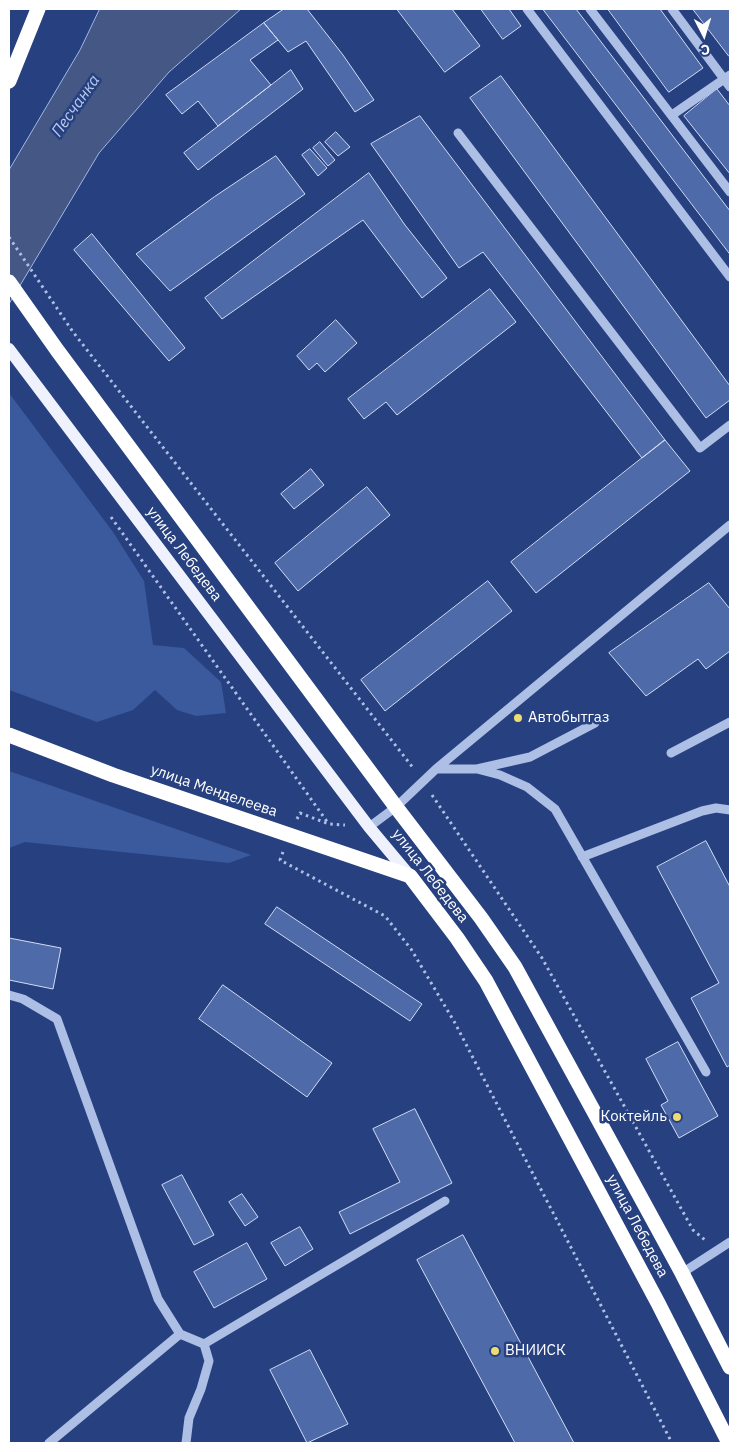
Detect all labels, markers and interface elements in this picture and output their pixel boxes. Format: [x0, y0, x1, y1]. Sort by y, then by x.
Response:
north arrow [679, 10, 729, 60]
text: С [700, 41, 711, 59]
water label: Песчанка [48, 71, 104, 141]
street label: улица Лебедева [143, 503, 225, 605]
place label: Автобытгаз [528, 709, 609, 727]
marker: Автобытгаз [512, 712, 524, 724]
street label: улица Менделеева [148, 761, 280, 821]
street label: улица Лебедева [388, 826, 472, 926]
place label: Коктейль [601, 1108, 667, 1126]
marker: Коктейль [671, 1111, 683, 1123]
street label: улица Лебедева [602, 1172, 672, 1280]
place label: ВНИИСК [505, 1342, 566, 1360]
marker: ВНИИСК [489, 1345, 501, 1357]

